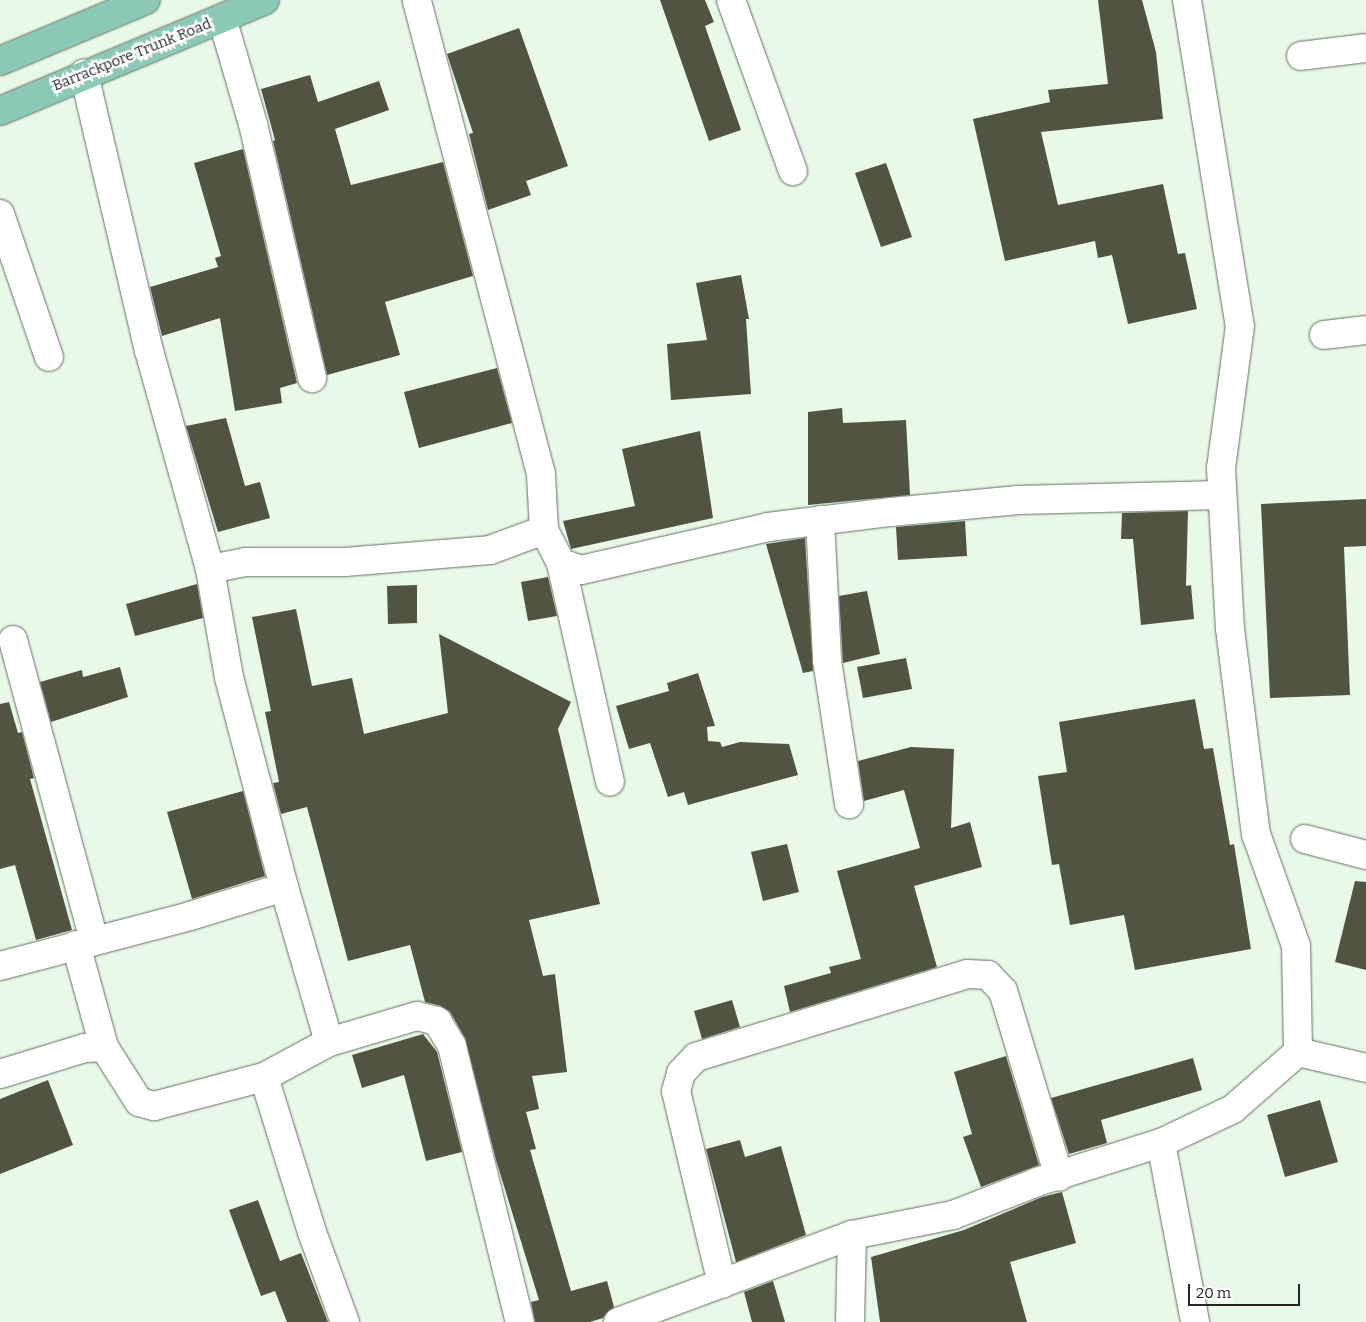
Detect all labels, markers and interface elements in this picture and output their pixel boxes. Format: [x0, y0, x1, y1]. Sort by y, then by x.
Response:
street label: Barrackpore Trunk Road [50, 15, 214, 95]
scale bar [1191, 1274, 1304, 1306]
text: 20 m [1196, 1284, 1231, 1302]

